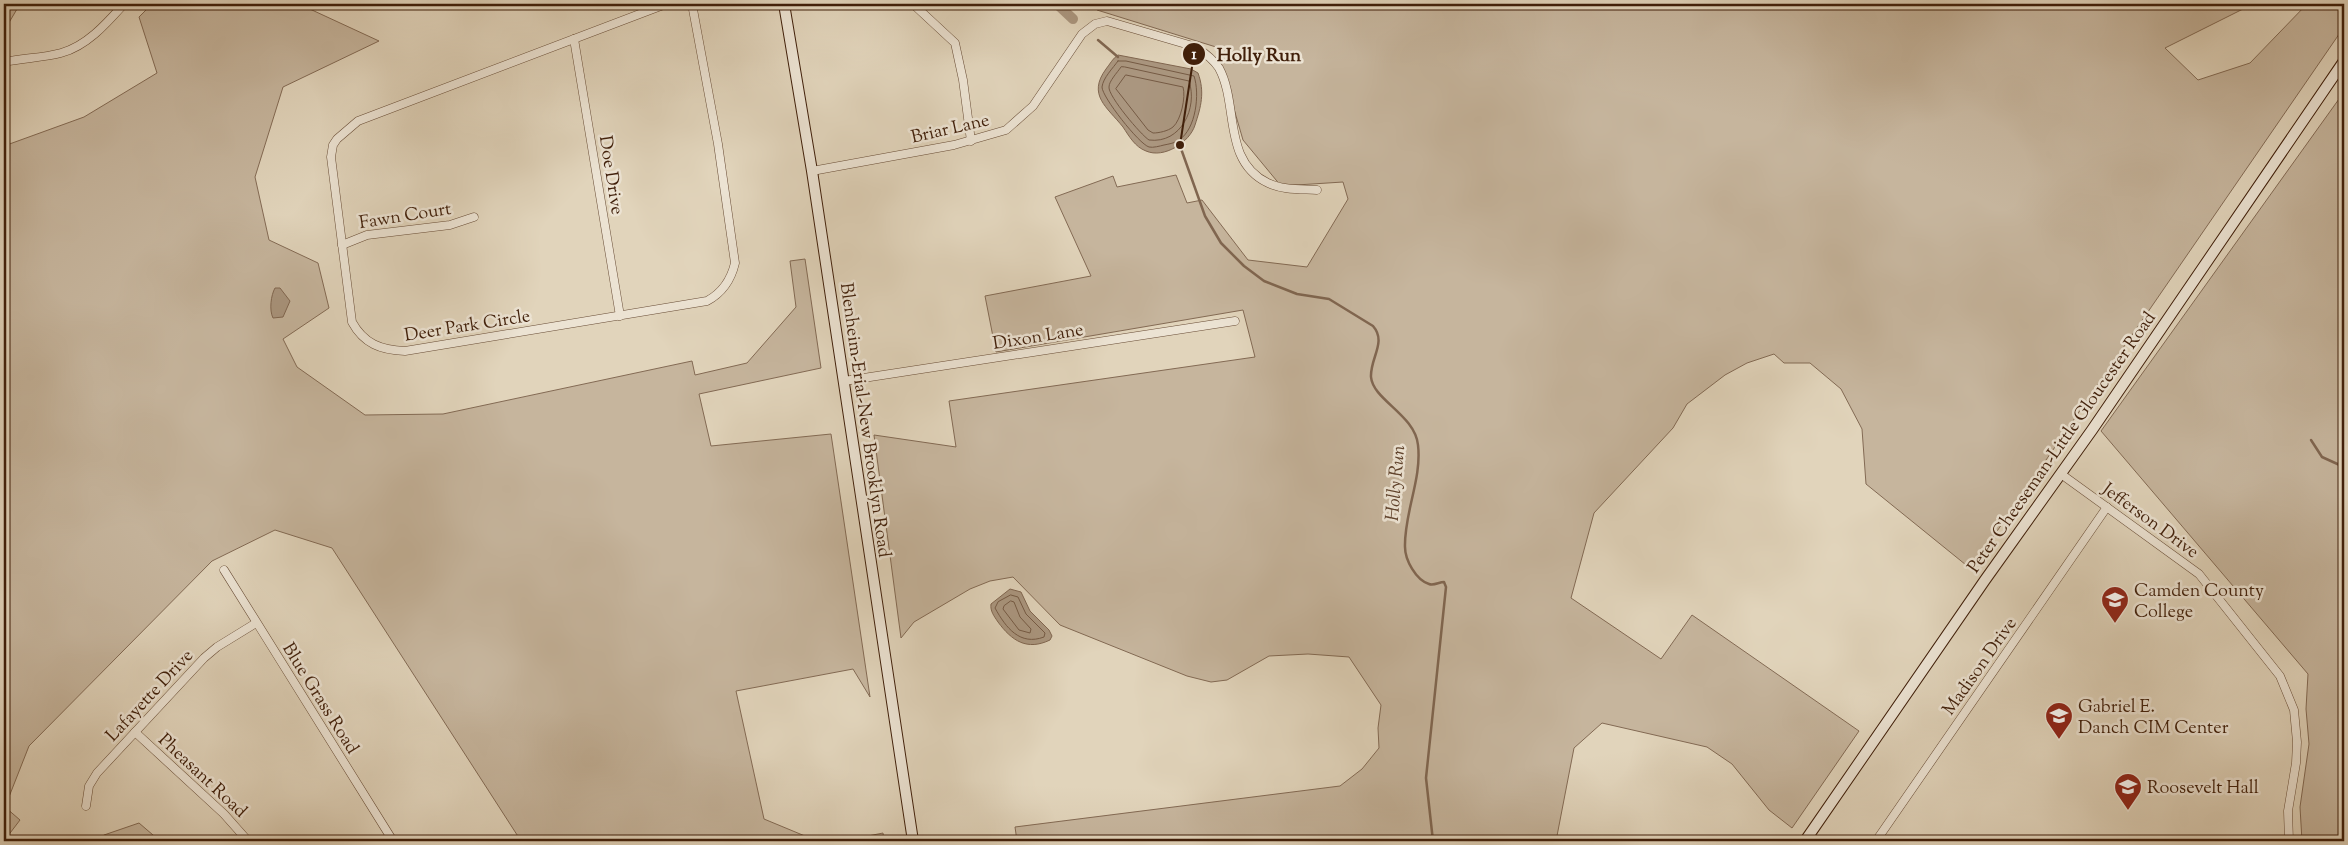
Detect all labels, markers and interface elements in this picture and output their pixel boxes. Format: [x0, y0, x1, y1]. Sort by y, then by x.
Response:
callout: Holly Run [1182, 37, 1311, 71]
text: Holly Run [1217, 43, 1302, 70]
text: 1 [1191, 45, 1197, 66]
street label: Briar Lane [909, 108, 992, 152]
street label: Doe Drive [591, 134, 629, 217]
street label: Fawn Court [357, 197, 453, 237]
street label: Blenheim-Erial-New Brooklyn Road [832, 281, 896, 559]
street label: Deer Park Circle [402, 304, 532, 350]
street label: Peter Cheeseman-Little Gloucester Road [1962, 307, 2163, 579]
street label: Dixon Lane [991, 318, 1085, 358]
water label: Holly Run [1380, 444, 1413, 522]
street label: Jefferson Drive [2095, 477, 2204, 566]
place label: Camden County College [2134, 579, 2264, 626]
school or university icon: Camden County College [2100, 585, 2130, 624]
street label: Madison Drive [1937, 613, 2024, 722]
street label: Blue Grass Road [275, 638, 364, 760]
street label: Lafayette Drive [101, 644, 200, 748]
place label: Gabriel E. Danch CIM Center [2078, 695, 2229, 742]
school or university icon: Gabriel E. Danch CIM Center [2044, 701, 2074, 740]
street label: Pheasant Road [151, 728, 252, 825]
school or university icon: Roosevelt Hall [2113, 772, 2143, 811]
place label: Roosevelt Hall [2147, 776, 2259, 802]

